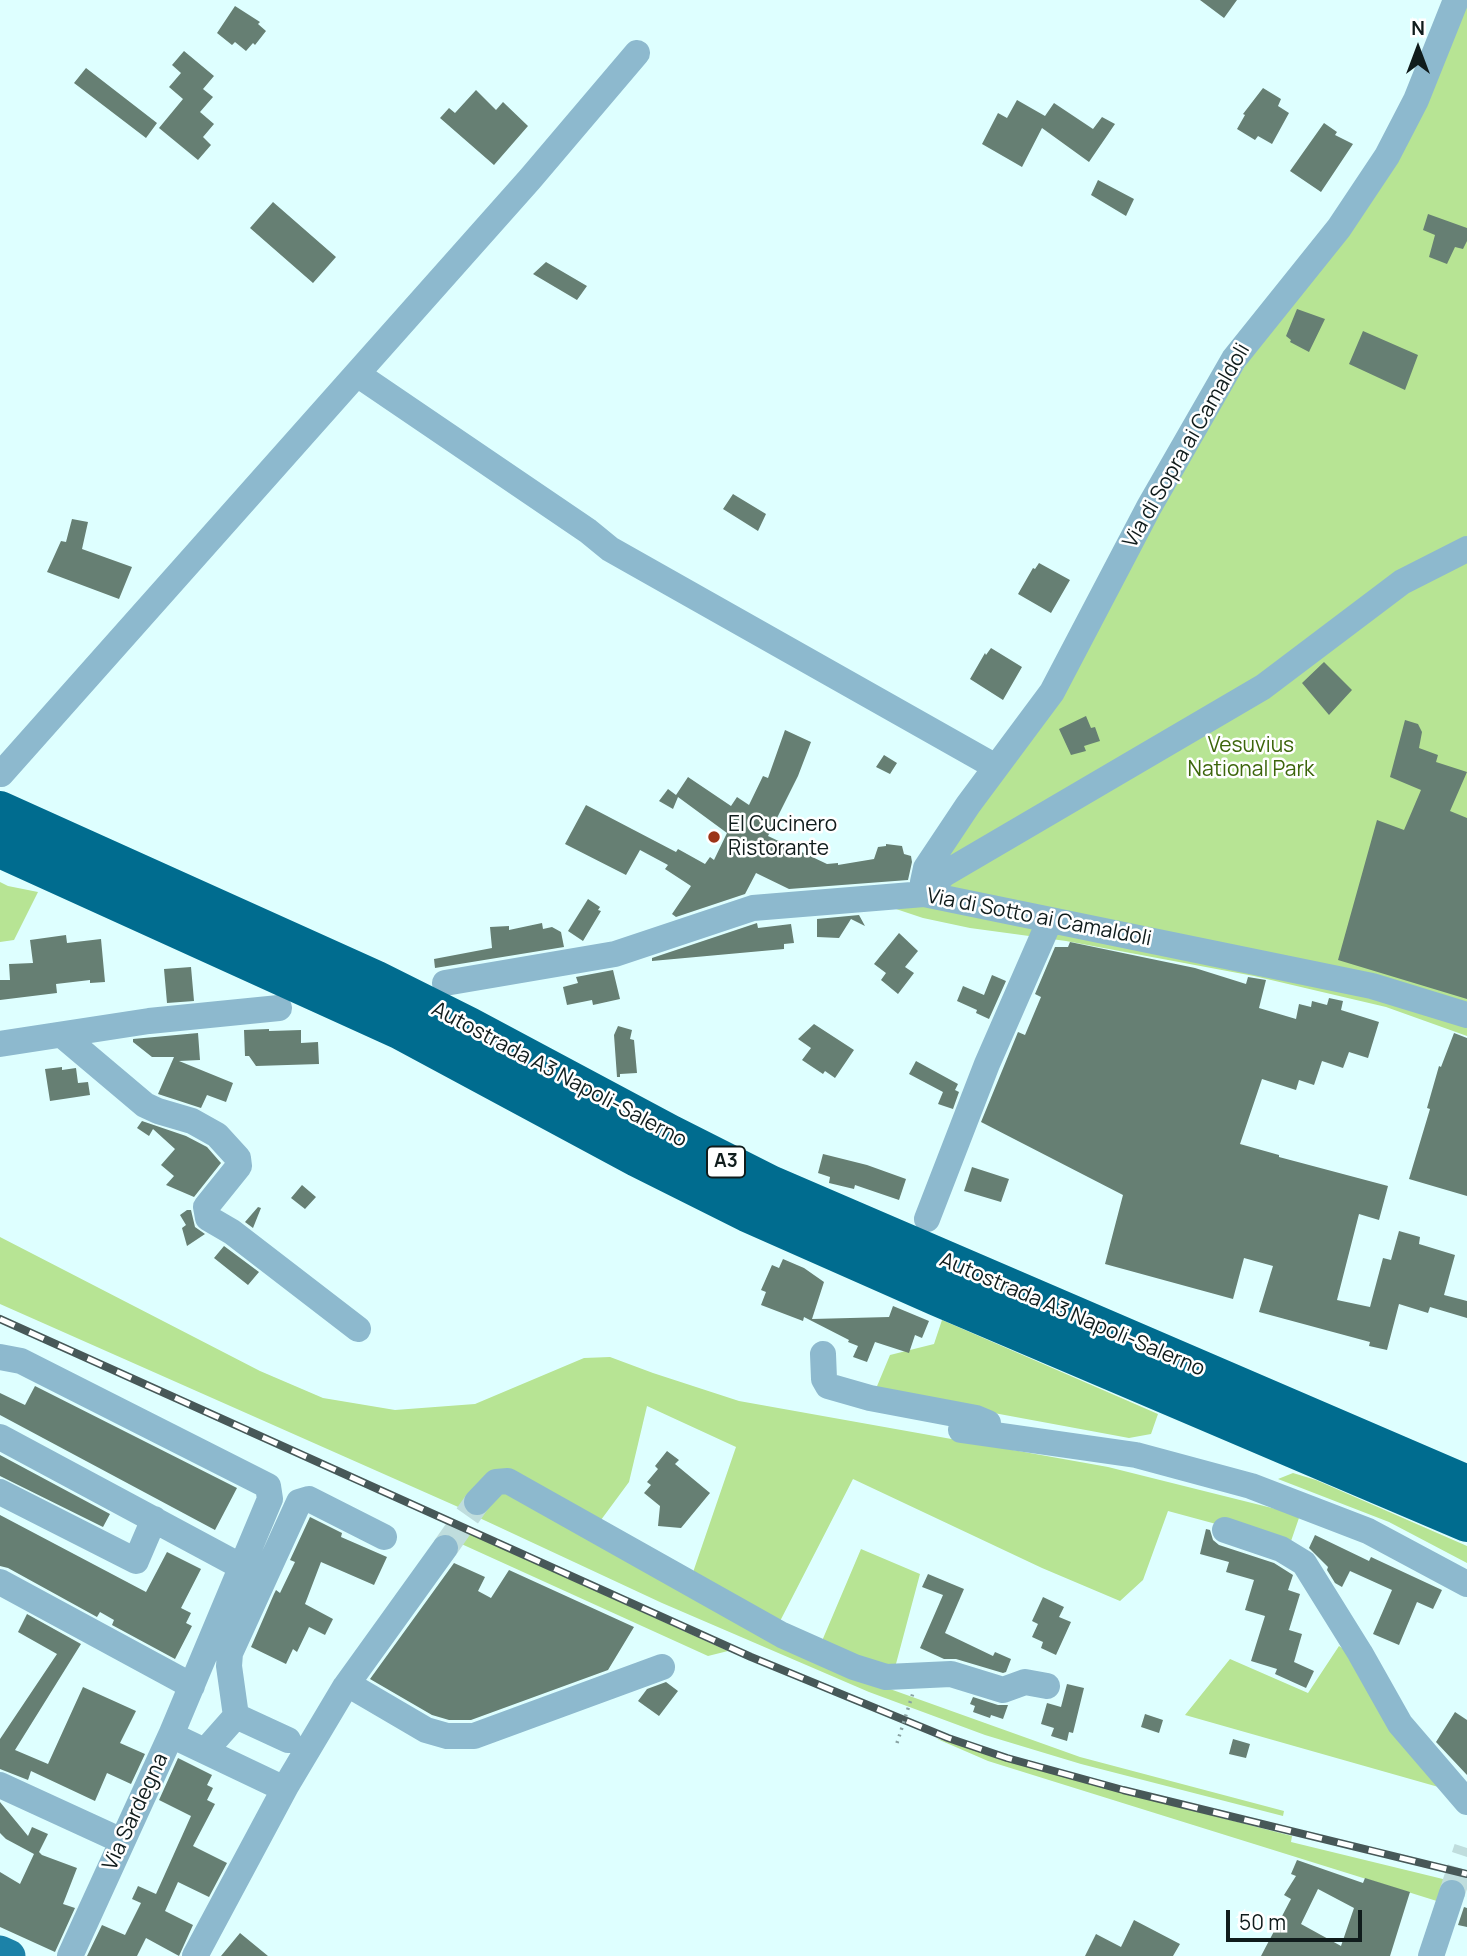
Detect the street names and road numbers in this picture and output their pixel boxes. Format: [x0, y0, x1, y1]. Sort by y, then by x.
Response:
street label: Via di Sopra ai Camaldoli [1118, 339, 1256, 553]
street label: Via di Sotto ai Camaldoli [924, 884, 1154, 952]
street label: Autostrada A3 Napoli-Salerno [427, 997, 691, 1153]
road number: A3 [707, 1146, 745, 1178]
street label: Autostrada A3 Napoli-Salerno [936, 1248, 1208, 1382]
street label: Via Sardegna [98, 1749, 174, 1875]

